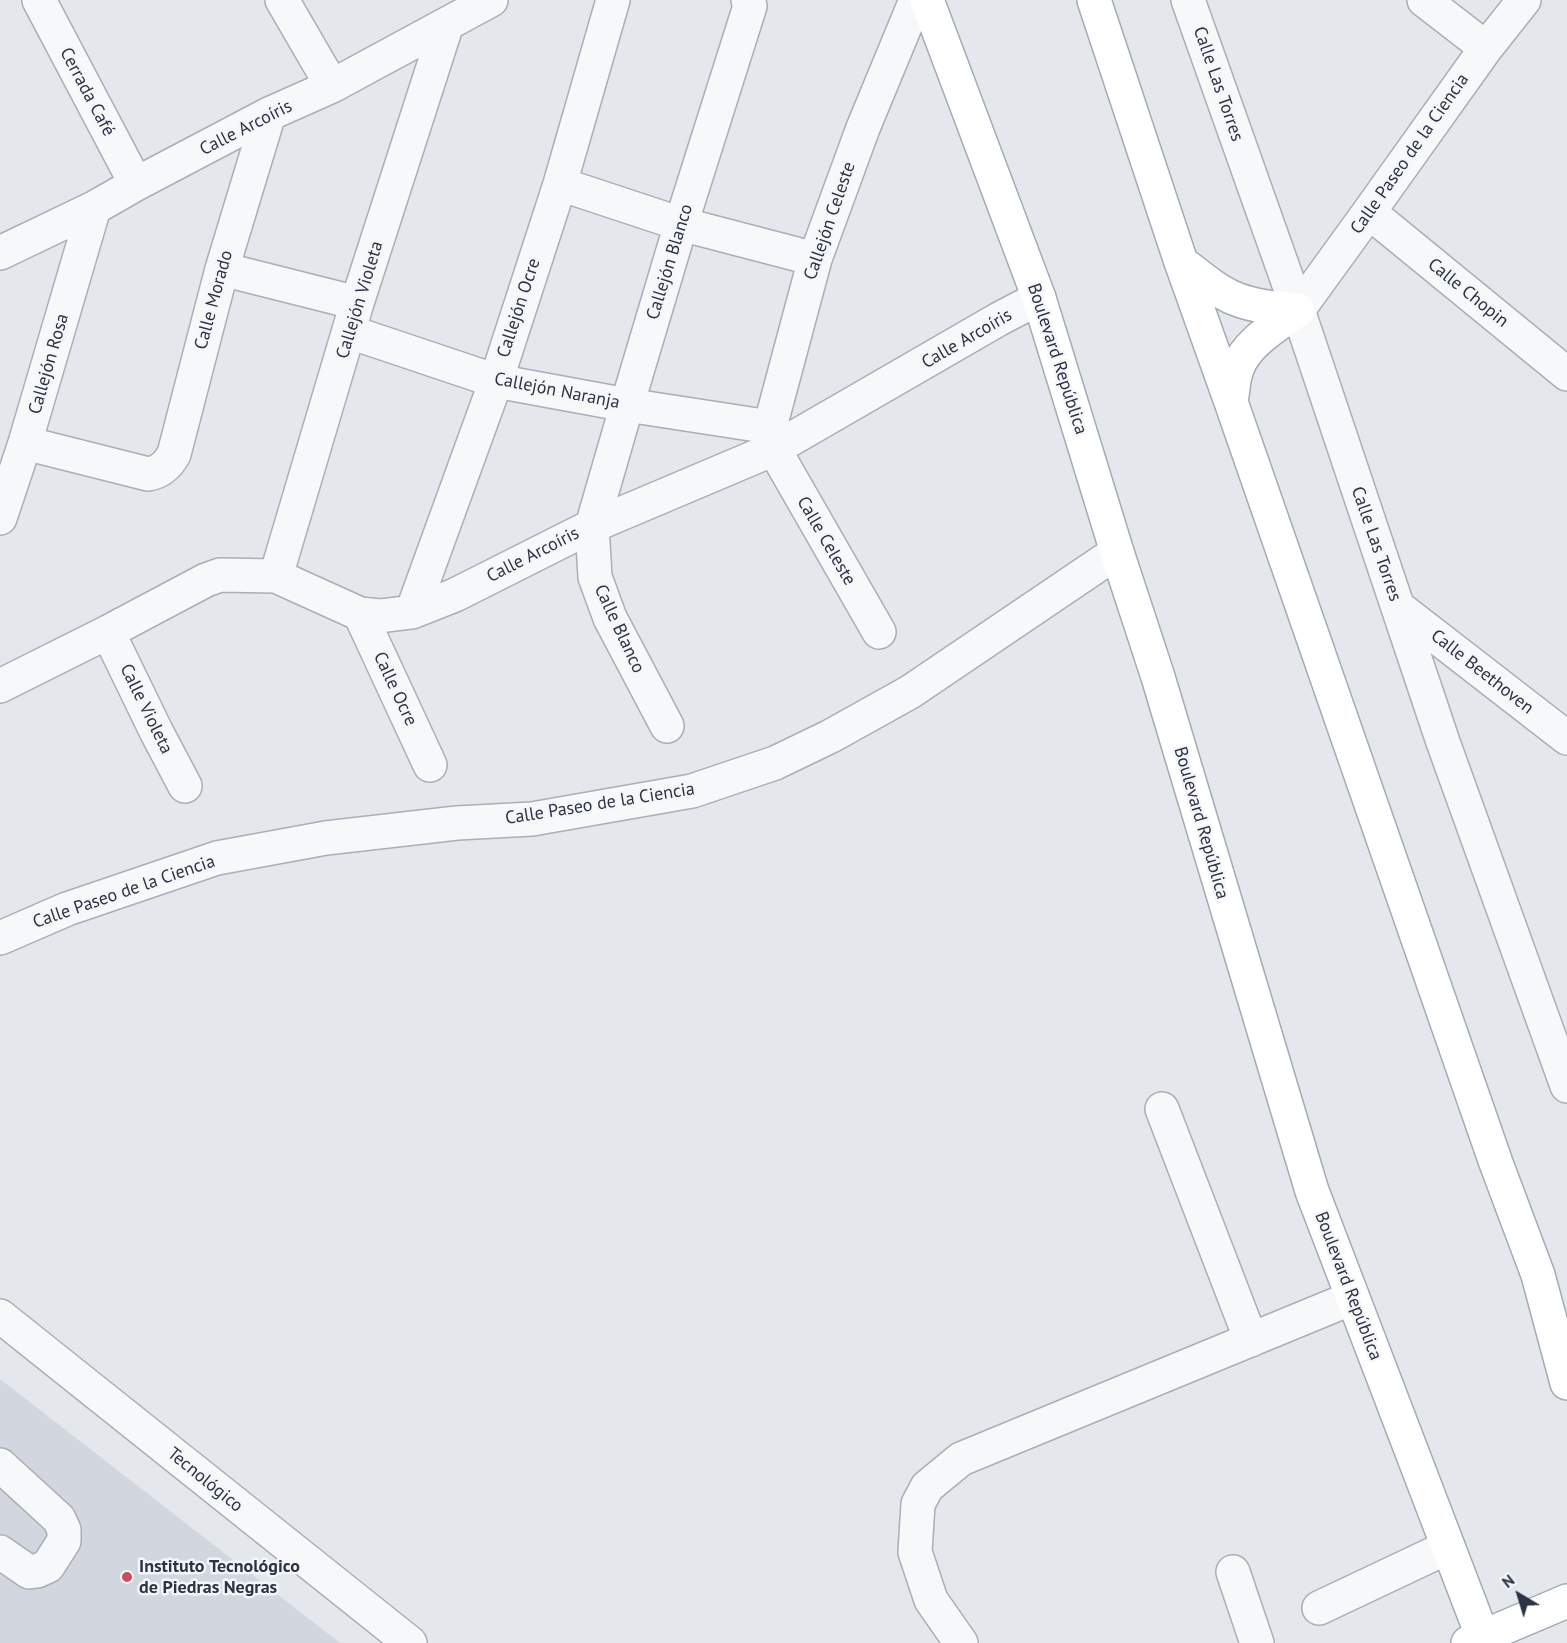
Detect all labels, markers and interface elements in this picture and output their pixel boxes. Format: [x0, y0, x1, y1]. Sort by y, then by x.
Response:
street label: Calle Las Torres [1188, 24, 1248, 144]
street label: Cerrada Café [55, 44, 119, 140]
street label: Calle Paseo de la Ciencia [1346, 69, 1474, 239]
street label: Calle Arcoíris [196, 96, 296, 160]
street label: Callejón Celeste [800, 159, 860, 283]
street label: Callejón Blanco [642, 202, 698, 322]
street label: Callejón Violeta [332, 239, 388, 361]
street label: Calle Morado [190, 248, 238, 352]
street label: Calle Chopin [1423, 254, 1513, 332]
street label: Callejón Ocre [493, 256, 545, 360]
street label: Boulevard República [1022, 281, 1092, 437]
street label: Calle Arcoíris [918, 304, 1016, 374]
street label: Callejón Rosa [24, 311, 74, 417]
street label: Callejón Naranja [492, 368, 622, 414]
street label: Calle Las Torres [1346, 484, 1406, 604]
street label: Calle Celeste [792, 493, 860, 589]
street label: Calle Arcoíris [483, 523, 583, 587]
street label: Calle Blanco [589, 581, 649, 677]
street label: Calle Beethoven [1426, 625, 1538, 719]
street label: Calle Ocre [369, 649, 421, 729]
street label: Calle Violeta [115, 660, 177, 758]
street label: Boulevard República [1169, 744, 1233, 902]
street label: Calle Paseo de la Ciencia [504, 778, 696, 830]
street label: Calle Paseo de la Ciencia [30, 851, 218, 933]
street label: Boulevard República [1310, 1209, 1386, 1363]
street label: Tecnológico [163, 1443, 247, 1517]
place label: Instituto Tecnológico de Piedras Negras [139, 1556, 300, 1598]
north arrow [1489, 1565, 1549, 1625]
marker: Instituto Tecnológico de Piedras Negras [120, 1570, 134, 1584]
text: N [1498, 1570, 1518, 1592]

